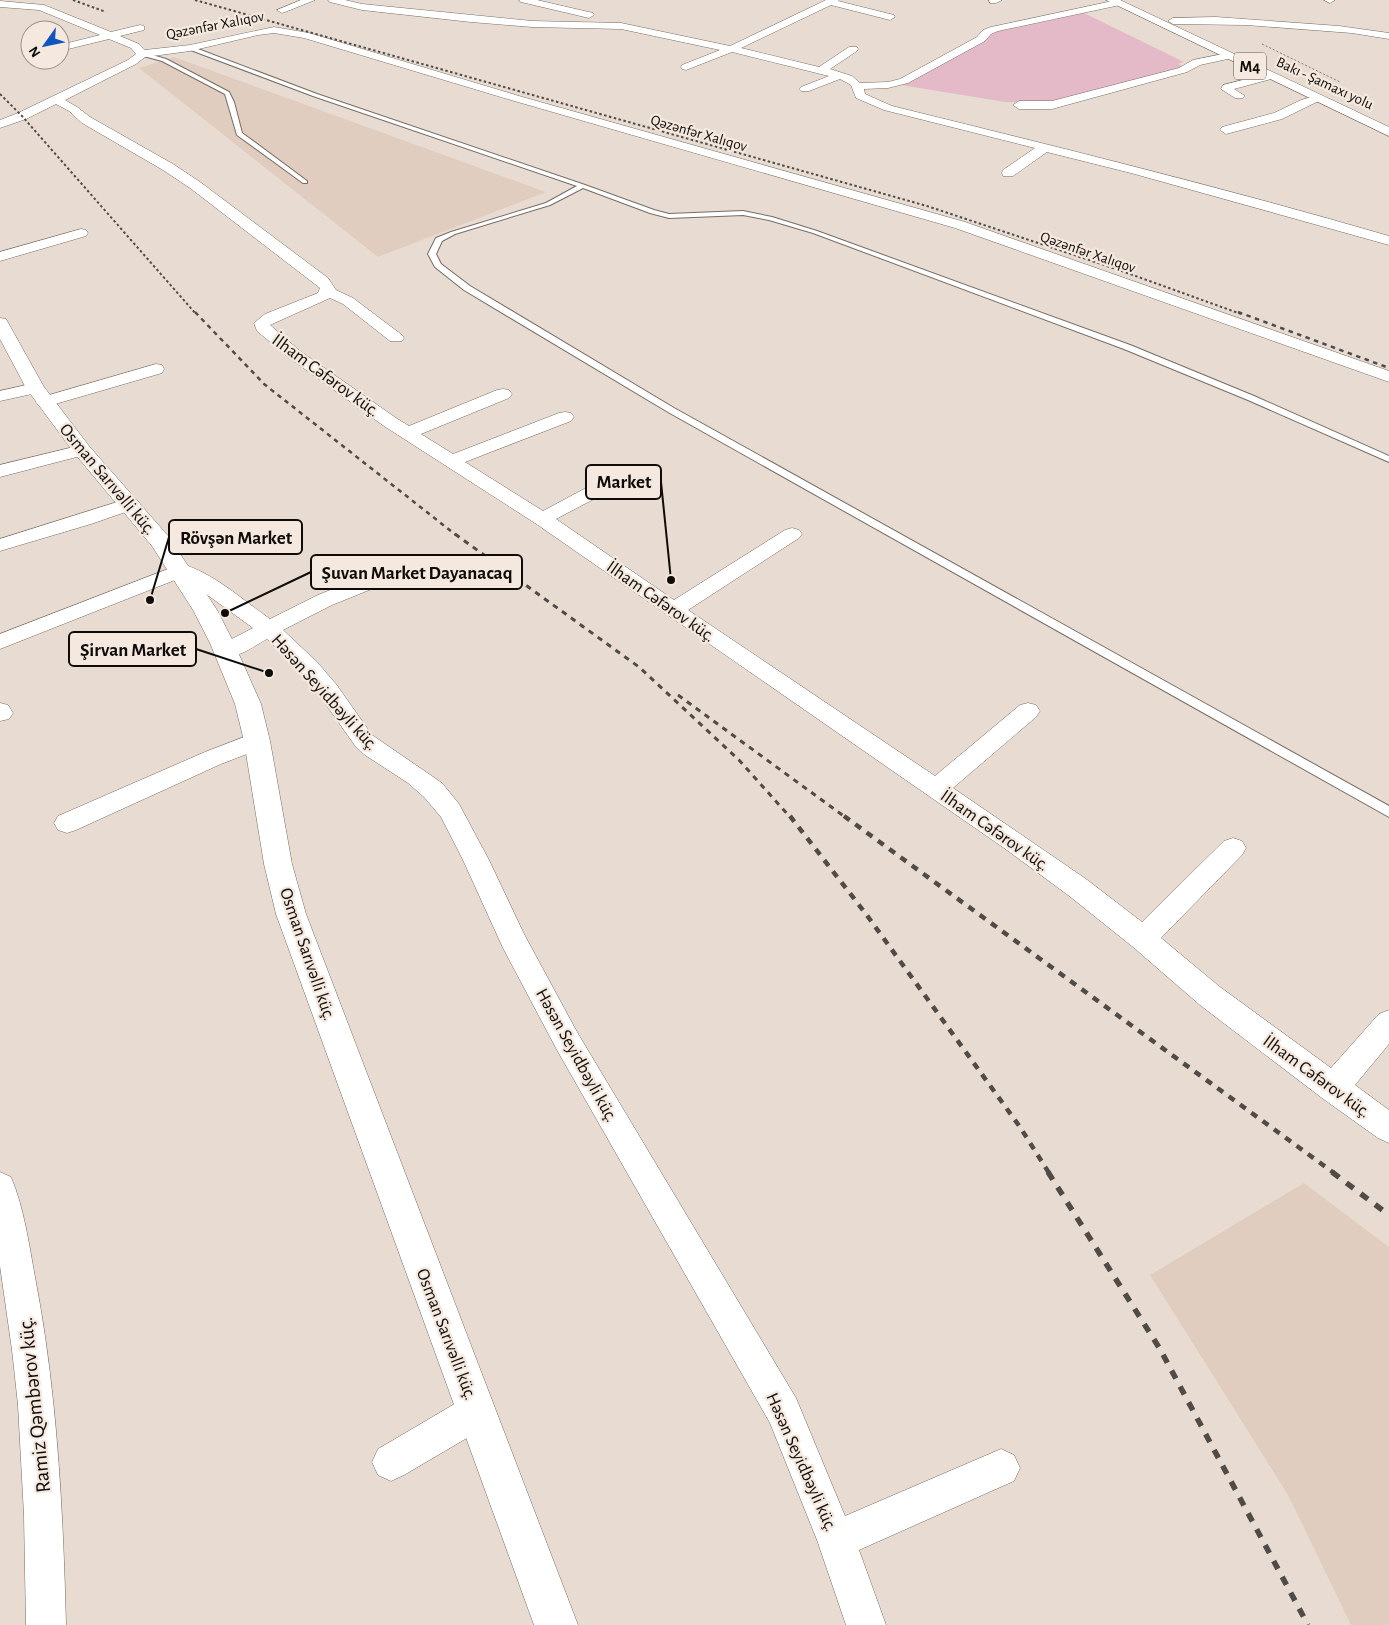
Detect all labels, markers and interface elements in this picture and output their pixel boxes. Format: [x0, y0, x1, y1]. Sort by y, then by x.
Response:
street label: Qəzənfər Xalıqov [165, 9, 266, 42]
north arrow [20, 20, 70, 70]
text: N [26, 44, 43, 59]
road number: M4 [1234, 52, 1266, 80]
street label: Bakı - Şamaxı yolu [1274, 54, 1376, 113]
street label: Qəzənfər Xalıqov [649, 113, 749, 155]
street label: Qəzənfər Xalıqov [1038, 229, 1138, 276]
street label: İlham Cəfərov küç. [268, 329, 384, 421]
street label: Osman Sarıvəlli küç. [56, 421, 159, 539]
callout: Market [586, 465, 661, 499]
text: Market [597, 473, 652, 492]
callout: Rövşən Market [169, 520, 302, 554]
text: Rövşən Market [180, 529, 293, 548]
callout: Şuvan Market Dayanacaq [311, 555, 522, 589]
street label: İlham Cəfərov küç. [603, 556, 719, 646]
text: Şuvan Market Dayanacaq [321, 564, 513, 583]
street label: Həsən Seyidbəyli küç. [267, 631, 381, 754]
callout: Şirvan Market [69, 632, 196, 666]
text: Şirvan Market [80, 641, 187, 660]
street label: İlham Cəfərov küç. [937, 785, 1053, 875]
street label: Osman Sarıvəlli küç. [276, 886, 338, 1023]
street label: Həsən Seyidbəyli küç. [532, 986, 620, 1125]
street label: İlham Cəfərov küç. [1259, 1030, 1375, 1122]
street label: Osman Sarıvəlli küç. [413, 1266, 479, 1402]
street label: Ramiz Qəmbərov küç. [15, 1316, 54, 1494]
street label: Həsən Seyidbəyli küç. [762, 1390, 840, 1534]

